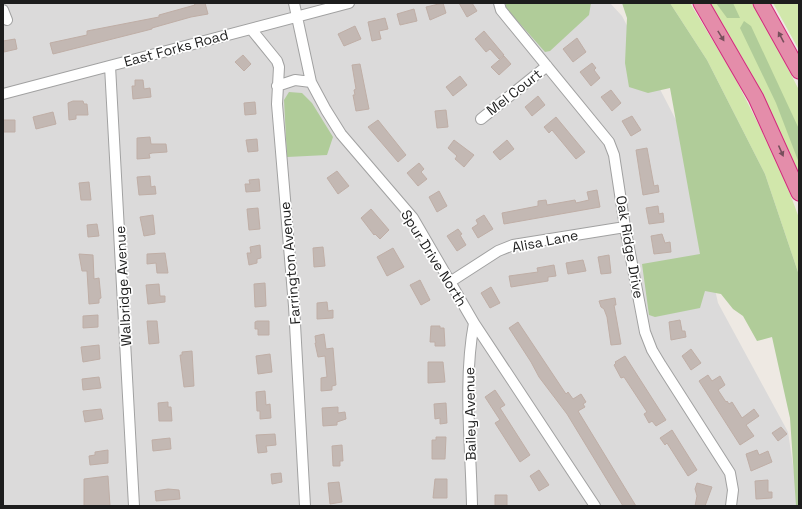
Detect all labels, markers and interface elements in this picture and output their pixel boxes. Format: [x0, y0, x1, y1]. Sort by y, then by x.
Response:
street label: East Forks Road [122, 25, 230, 71]
one-way arrow [718, 30, 725, 42]
one-way arrow [778, 31, 785, 42]
street label: Mel Court [483, 65, 545, 119]
one-way arrow [778, 146, 784, 157]
street label: Oak Ridge Drive [612, 194, 648, 300]
street label: Farrington Avenue [276, 201, 304, 325]
street label: Spur Drive North [397, 206, 471, 310]
street label: Walbridge Avenue [111, 225, 135, 347]
street label: Alisa Lane [510, 226, 580, 256]
street label: Bailey Avenue [460, 367, 480, 461]

